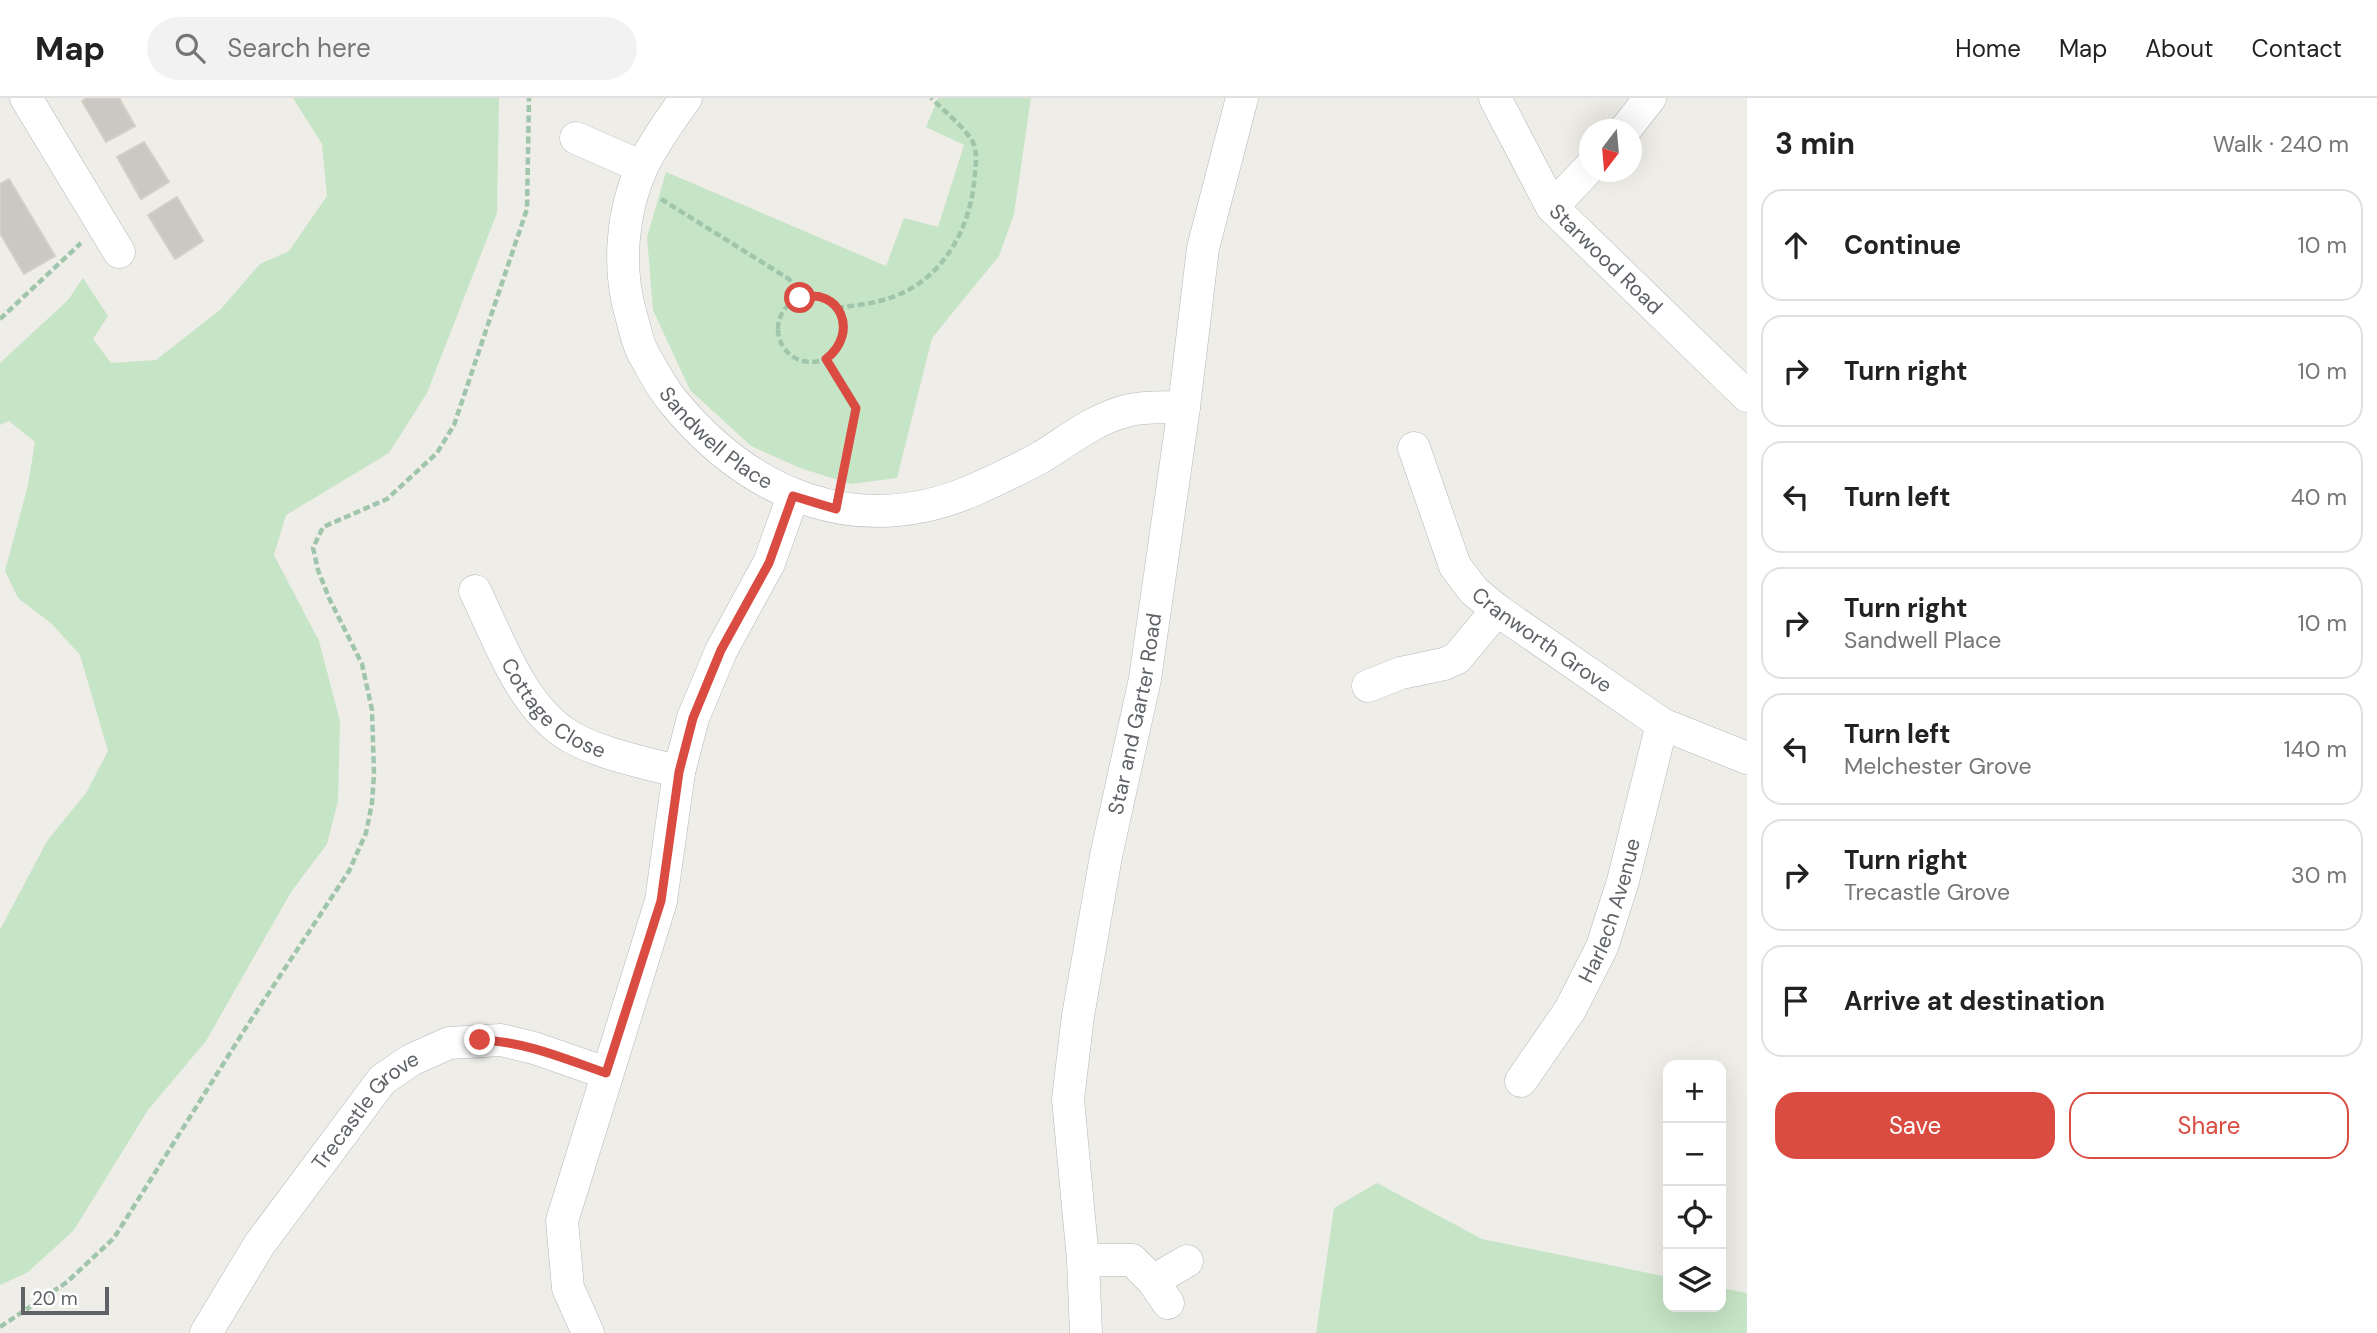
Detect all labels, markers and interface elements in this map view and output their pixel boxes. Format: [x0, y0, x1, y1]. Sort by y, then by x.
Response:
search box [147, 17, 637, 80]
text: Map [35, 27, 105, 70]
icon: search [171, 29, 209, 67]
text: Search here [227, 31, 371, 65]
text: Home [1955, 33, 2021, 64]
text: Map [2059, 33, 2107, 64]
text: About [2145, 33, 2214, 64]
text: Contact [2252, 33, 2342, 64]
north arrow [1579, 119, 1642, 182]
text: 3 min [1775, 124, 1855, 163]
text: Walk · 240 m [2213, 129, 2349, 159]
street label: Starwood Road [1543, 198, 1669, 321]
icon: ahead [1777, 226, 1815, 264]
text: Continue [1844, 228, 1961, 262]
text: 10 m [2297, 230, 2347, 260]
route start [784, 282, 815, 313]
icon: right [1777, 352, 1815, 390]
text: Turn right [1844, 354, 1968, 388]
text: 10 m [2297, 356, 2347, 386]
street label: Sandwell Place [653, 381, 778, 496]
icon: left [1777, 478, 1815, 516]
text: Turn left [1844, 480, 1951, 514]
text: 40 m [2291, 482, 2347, 512]
street label: Cranworth Grove [1466, 581, 1618, 699]
text: Turn right [1844, 591, 1968, 625]
icon: right [1777, 604, 1815, 642]
text: 10 m [2297, 608, 2347, 638]
street label: Star and Garter Road [1102, 611, 1168, 817]
text: Sandwell Place [1844, 625, 2001, 655]
street label: Cottage Close [495, 653, 610, 765]
text: Turn left [1844, 717, 1951, 751]
icon: left [1777, 730, 1815, 768]
text: 140 m [2284, 734, 2347, 764]
text: Melchester Grove [1844, 751, 2032, 781]
street label: Harlech Avenue [1572, 835, 1647, 988]
text: Turn right [1844, 843, 1968, 877]
icon: right [1777, 856, 1815, 894]
text: 30 m [2291, 860, 2347, 890]
text: Trecastle Grove [1844, 877, 2010, 907]
icon: arrive [1777, 982, 1815, 1020]
text: Arrive at destination [1844, 984, 2105, 1018]
route end [464, 1024, 495, 1055]
street label: Trecastle Grove [305, 1044, 423, 1176]
map controls [1663, 1060, 1726, 1312]
button: + [1663, 1060, 1726, 1123]
button: Save [1775, 1092, 2055, 1159]
button: Share [2069, 1092, 2349, 1159]
button: − [1663, 1123, 1726, 1186]
button: locate [1663, 1186, 1726, 1249]
button: layers [1663, 1249, 1726, 1312]
scale bar [21, 1284, 108, 1316]
text: 20 m [32, 1286, 78, 1311]

